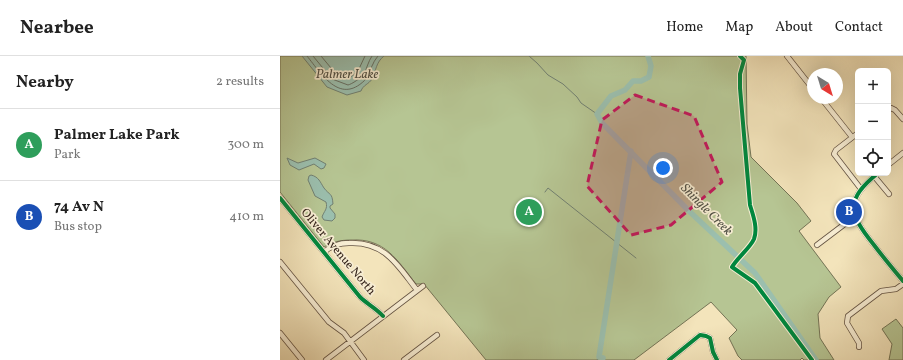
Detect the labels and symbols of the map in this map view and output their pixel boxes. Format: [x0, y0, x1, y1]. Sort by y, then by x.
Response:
water label: Palmer Lake [316, 66, 379, 84]
north arrow [807, 68, 843, 104]
your location [653, 158, 673, 178]
water label: Shingle Creek [676, 180, 736, 240]
pin: A [516, 197, 542, 227]
pin: B [836, 197, 862, 227]
street label: Oliver Avenue North [297, 205, 379, 299]

